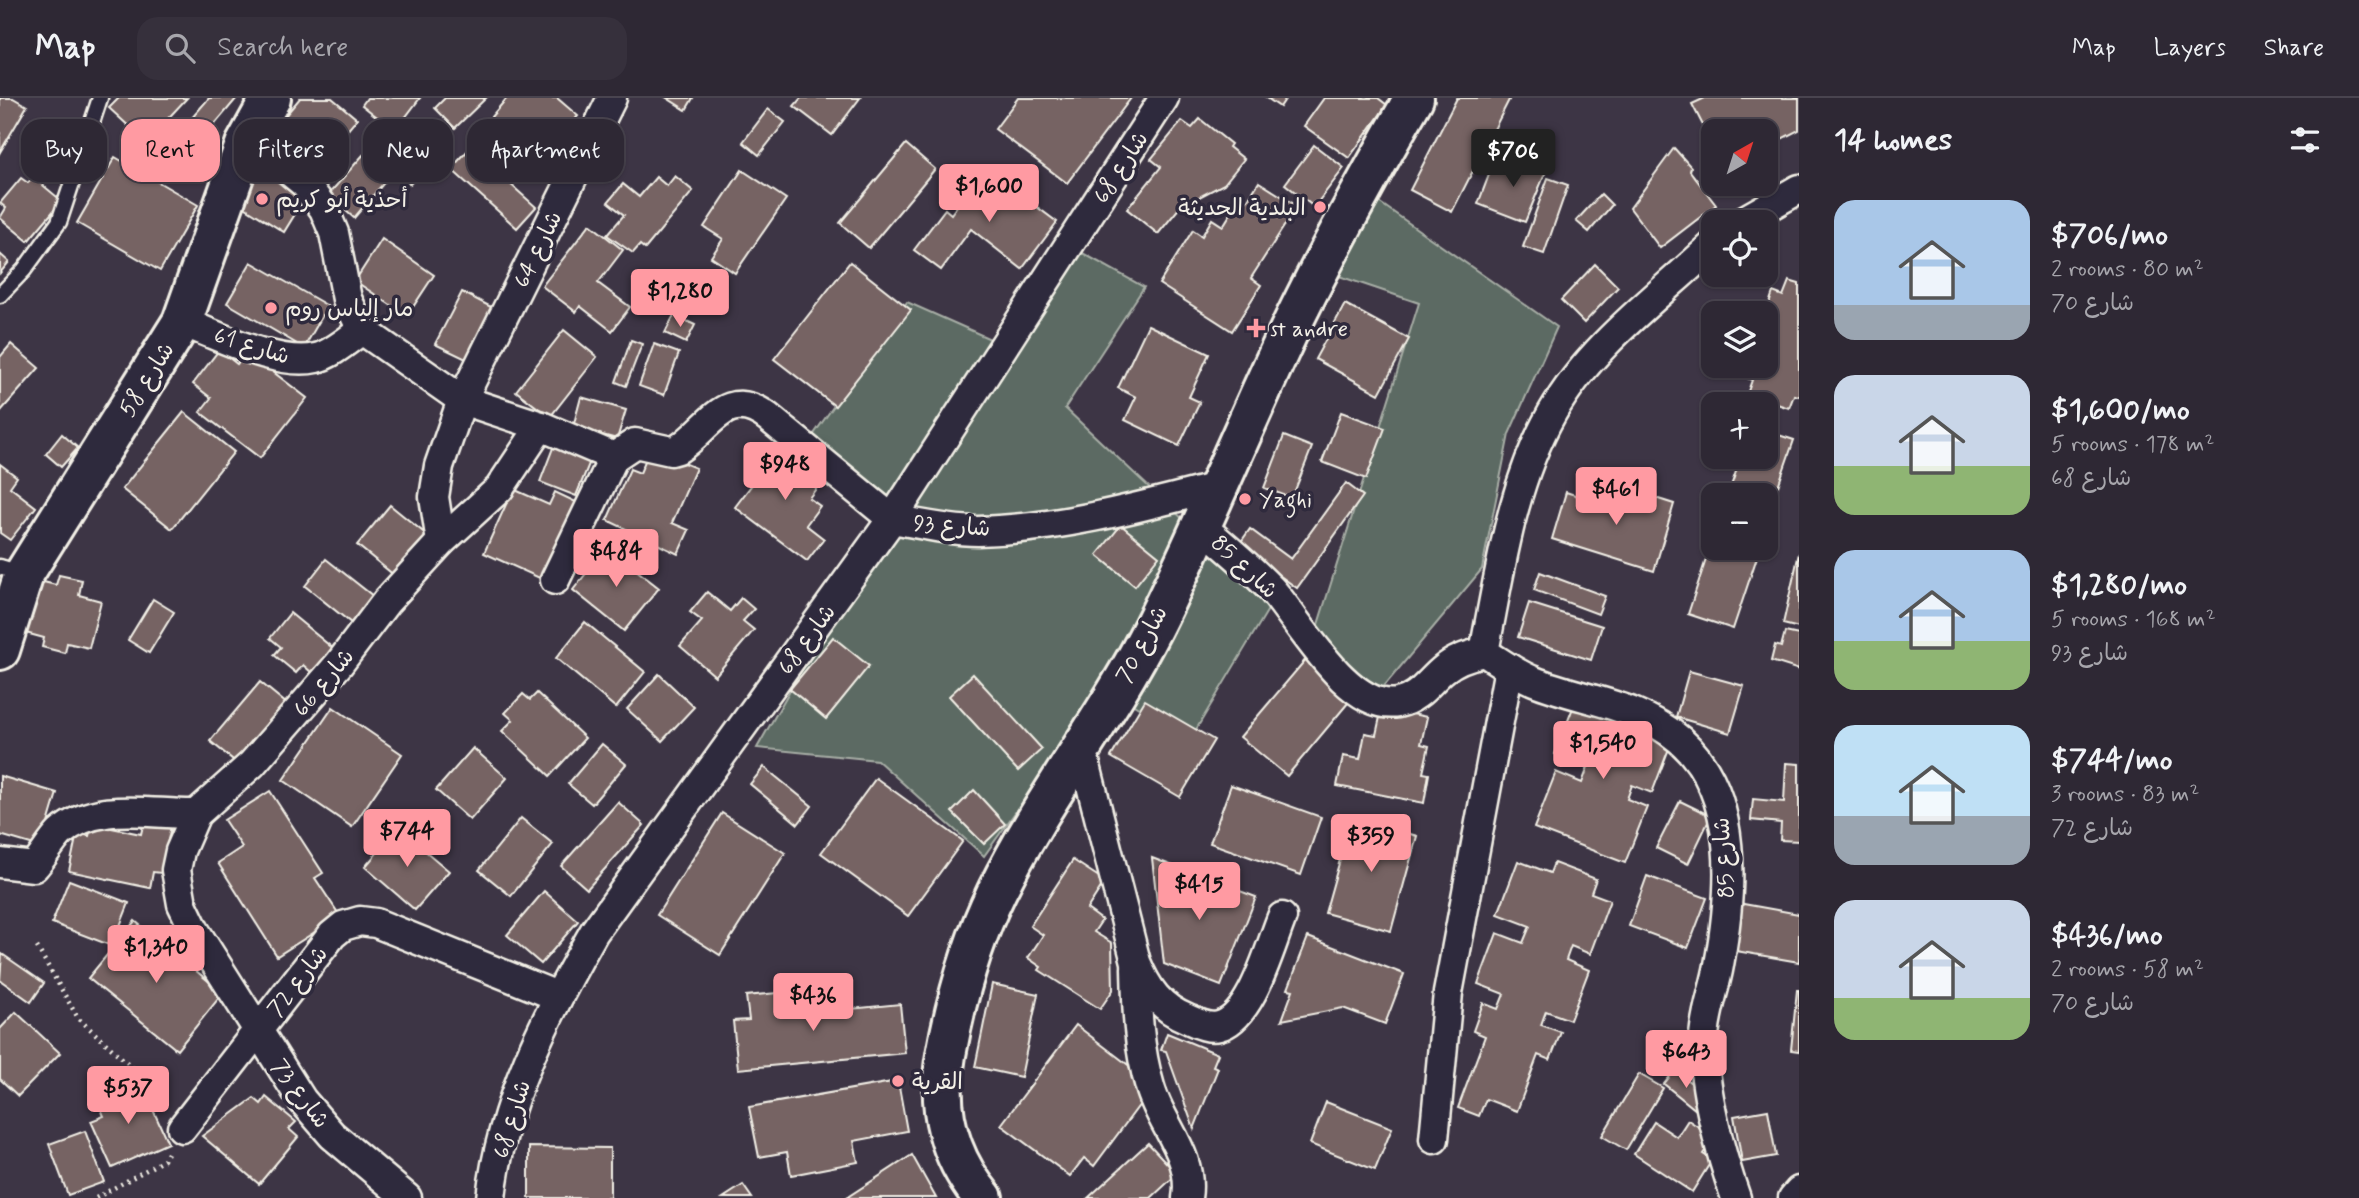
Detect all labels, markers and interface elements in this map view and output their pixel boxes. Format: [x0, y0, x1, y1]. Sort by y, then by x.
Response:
search box [137, 17, 627, 80]
text: Map [35, 26, 95, 70]
icon: search [161, 29, 199, 67]
text: Search here [217, 31, 348, 65]
text: Map [2072, 33, 2116, 64]
text: Layers [2154, 33, 2226, 64]
text: Share [2264, 33, 2324, 64]
chip: Buy [21, 119, 107, 182]
chip: Rent [121, 119, 220, 182]
chip: Filters [234, 119, 349, 182]
chip: New [363, 119, 453, 182]
chip: Apartment [467, 119, 624, 182]
north arrow [1701, 119, 1778, 196]
map controls [1701, 119, 1778, 560]
text: 14 homes [1834, 121, 1952, 160]
icon: filters [2286, 121, 2324, 159]
street label: شارع 68 [1087, 126, 1156, 210]
pin: $706 [1472, 130, 1554, 189]
text: $706 [1487, 137, 1539, 167]
pin: $1,600 [932, 164, 1046, 224]
text: $1,600 [955, 172, 1023, 202]
place label: أحذية أبو كريم [276, 185, 408, 217]
marker: أحذية أبو كريم [254, 191, 270, 207]
place label: البلدية الحديثة [1178, 194, 1306, 224]
marker: البلدية الحديثة [1312, 199, 1328, 215]
street label: شارع 64 [507, 207, 570, 293]
button: locate [1701, 210, 1778, 287]
text: $706/mo [2051, 216, 2168, 255]
icon: home [1890, 228, 1974, 312]
text: 2 rooms · 80 m² [2051, 255, 2204, 285]
pin: $1,280 [623, 270, 737, 329]
text: $1,280 [647, 277, 713, 307]
text: شارع 70 [2051, 289, 2134, 319]
place label: مار إلياس روم [285, 295, 413, 326]
marker: مار إلياس روم [263, 300, 279, 316]
button: layers [1701, 301, 1778, 378]
place label: st andre [1270, 315, 1348, 345]
marker: st andre [1248, 320, 1264, 336]
street label: شارع 61 [210, 321, 293, 373]
street label: شارع 58 [113, 337, 182, 423]
text: $1,600/mo [2051, 391, 2190, 430]
button: + [1701, 392, 1778, 469]
icon: home [1890, 403, 1974, 487]
text: 5 rooms · 178 m² [2051, 430, 2214, 460]
pin: $948 [744, 442, 826, 502]
text: $948 [759, 450, 811, 480]
text: شارع 68 [2051, 464, 2131, 494]
pin: $461 [1575, 468, 1657, 527]
text: $461 [1592, 475, 1640, 505]
button: − [1701, 483, 1778, 560]
place label: Yaghi [1259, 486, 1312, 518]
marker: Yaghi [1237, 491, 1253, 507]
street label: شارع 93 [912, 509, 991, 545]
street label: شارع 85 [1204, 529, 1284, 606]
pin: $484 [575, 530, 657, 589]
text: $484 [589, 537, 643, 567]
text: $1,280/mo [2051, 566, 2187, 605]
icon: home [1890, 578, 1974, 662]
street label: شارع 68 [772, 599, 843, 682]
street label: شارع 70 [1110, 601, 1176, 689]
text: 5 rooms · 168 m² [2051, 605, 2216, 635]
text: شارع 93 [2051, 639, 2128, 669]
street label: شارع 66 [287, 643, 362, 724]
pin: $1,540 [1546, 722, 1660, 781]
text: $1,540 [1569, 729, 1637, 759]
text: $744/mo [2051, 741, 2173, 780]
icon: home [1890, 753, 1974, 837]
text: 3 rooms · 83 m² [2051, 780, 2199, 810]
pin: $744 [366, 810, 448, 869]
pin: $359 [1330, 814, 1412, 874]
text: شارع 72 [2051, 814, 2133, 844]
street label: شارع 85 [1707, 816, 1743, 899]
text: $744 [379, 817, 435, 847]
text: $359 [1347, 822, 1395, 852]
pin: $415 [1158, 862, 1240, 922]
text: $415 [1174, 870, 1224, 900]
text: $436/mo [2051, 916, 2163, 955]
pin: $1,340 [99, 926, 213, 985]
icon: home [1890, 928, 1974, 1012]
text: $1,340 [124, 933, 188, 963]
street label: شارع 72 [261, 941, 336, 1024]
text: 2 rooms · 58 m² [2051, 955, 2204, 985]
pin: $436 [772, 974, 854, 1033]
text: $436 [789, 981, 837, 1011]
text: شارع 70 [2051, 989, 2134, 1019]
pin: $643 [1645, 1030, 1727, 1090]
text: $643 [1662, 1038, 1710, 1068]
street label: شارع 73 [263, 1053, 335, 1135]
pin: $537 [87, 1066, 169, 1126]
place label: القرية [912, 1068, 963, 1098]
marker: القرية [890, 1073, 906, 1089]
text: $537 [103, 1074, 153, 1104]
street label: شارع 68 [487, 1077, 539, 1162]

